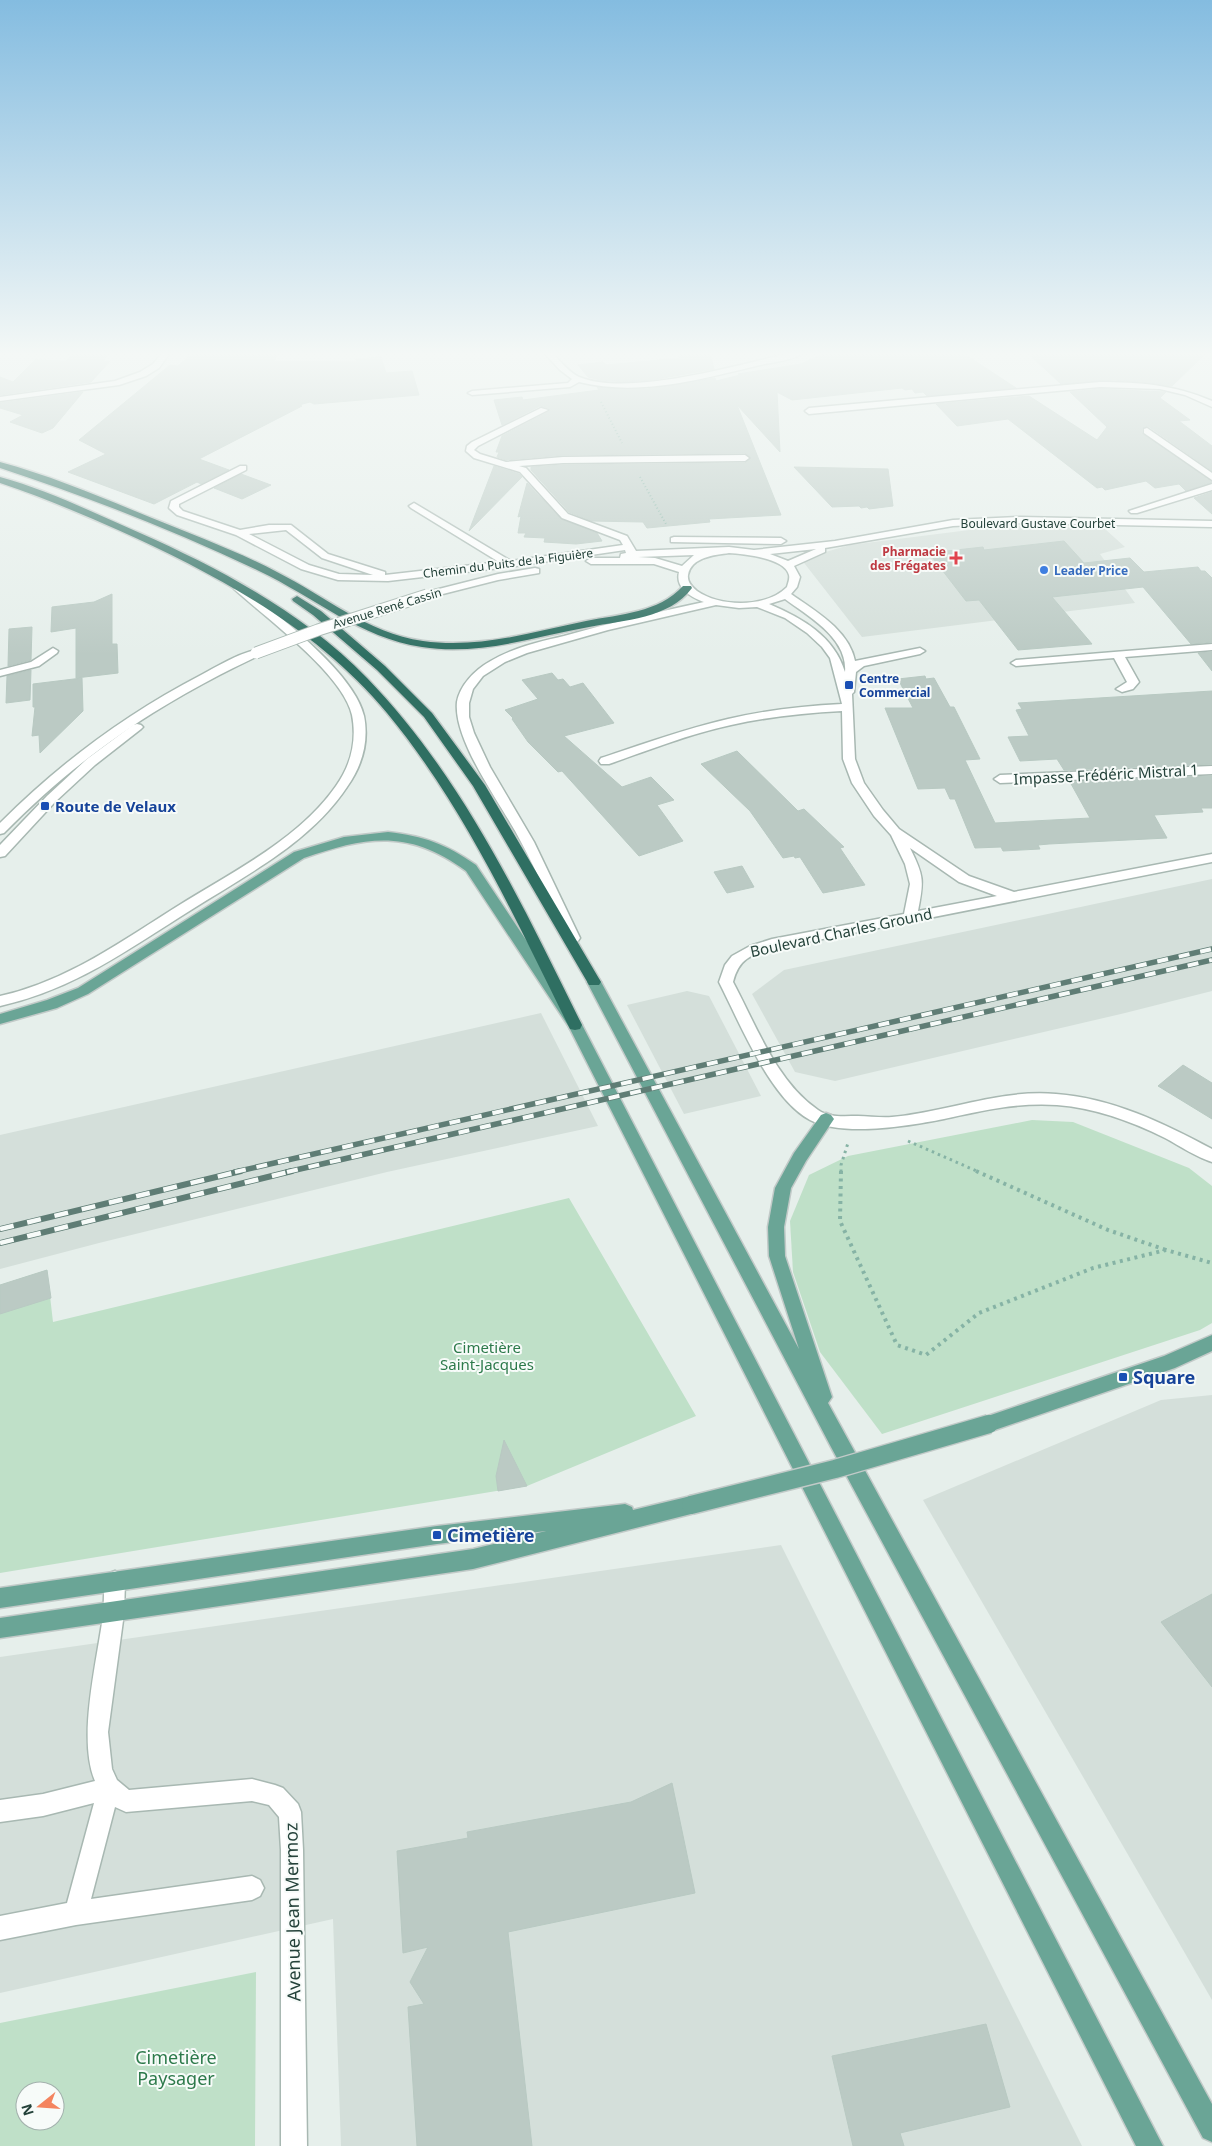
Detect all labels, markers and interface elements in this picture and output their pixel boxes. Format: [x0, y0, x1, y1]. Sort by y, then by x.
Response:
street label: Boulevard Gustave Courbet [961, 515, 1116, 532]
place label: Pharmacie des Frégates [870, 543, 946, 574]
street label: Chemin du Puits de la Figuière [422, 544, 594, 582]
marker: Pharmacie des Frégates [950, 552, 962, 564]
place label: Leader Price [1054, 562, 1128, 579]
marker: Leader Price [1038, 564, 1050, 576]
street label: Avenue René Cassin [330, 583, 444, 633]
place label: Centre Commercial [859, 670, 930, 701]
marker: Centre Commercial [843, 679, 855, 691]
street label: Impasse Frédéric Mistral 1 [1013, 759, 1199, 789]
place label: Route de Velaux [55, 796, 176, 816]
marker: Route de Velaux [39, 800, 51, 812]
street label: Boulevard Charles Ground [748, 903, 934, 961]
park label: Cimetière Saint-Jacques [440, 1337, 534, 1374]
place label: Square [1133, 1365, 1195, 1389]
marker: Square [1117, 1371, 1129, 1383]
place label: Cimetière [447, 1523, 535, 1547]
marker: Cimetière [431, 1529, 443, 1541]
street label: Avenue Jean Mermoz [278, 1822, 306, 2002]
park label: Cimetière Paysager [135, 2045, 217, 2090]
north arrow [15, 2081, 65, 2131]
text: N [16, 2102, 38, 2118]

